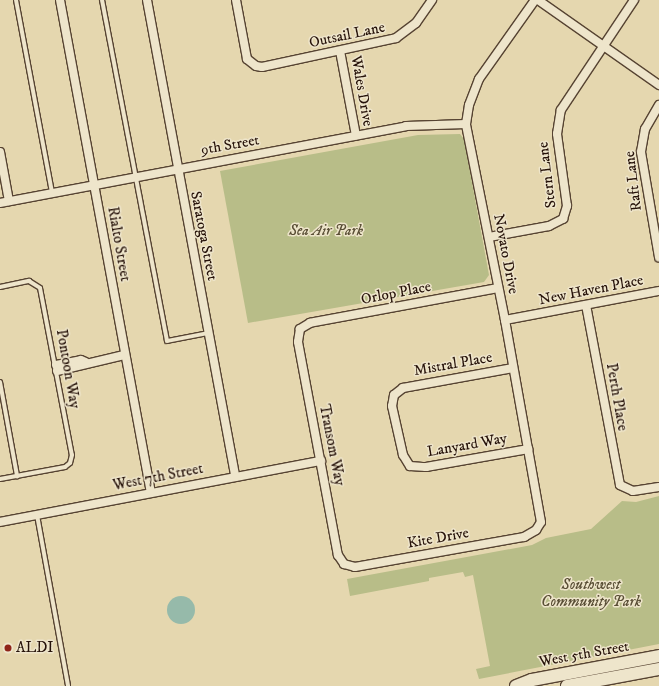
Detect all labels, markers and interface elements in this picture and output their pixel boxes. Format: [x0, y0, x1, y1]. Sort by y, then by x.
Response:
street label: Outsail Lane [308, 18, 386, 52]
street label: Wales Drive [347, 54, 377, 128]
street label: 9th Street [199, 131, 261, 159]
street label: Stern Lane [534, 141, 560, 209]
street label: Raft Lane [620, 150, 646, 212]
street label: Saratoga Street [187, 190, 221, 282]
street label: Rialto Street [104, 205, 134, 283]
street label: Novato Drive [489, 213, 523, 295]
park label: Sea Air Park [289, 222, 363, 240]
street label: New Haven Place [537, 271, 645, 309]
street label: Orlop Place [360, 277, 432, 309]
street label: Pontoon Way [52, 328, 84, 410]
street label: Mistral Place [412, 348, 494, 380]
street label: Perth Place [602, 362, 632, 432]
street label: Transom Way [315, 403, 349, 487]
street label: Lanyard Way [426, 429, 508, 461]
street label: West 7th Street [111, 459, 205, 495]
street label: Kite Drive [406, 524, 470, 552]
park label: Southwest Community Park [541, 575, 641, 610]
street label: West 5th Street [538, 637, 630, 671]
place label: ALDI [16, 639, 54, 657]
marker: ALDI [3, 643, 13, 653]

